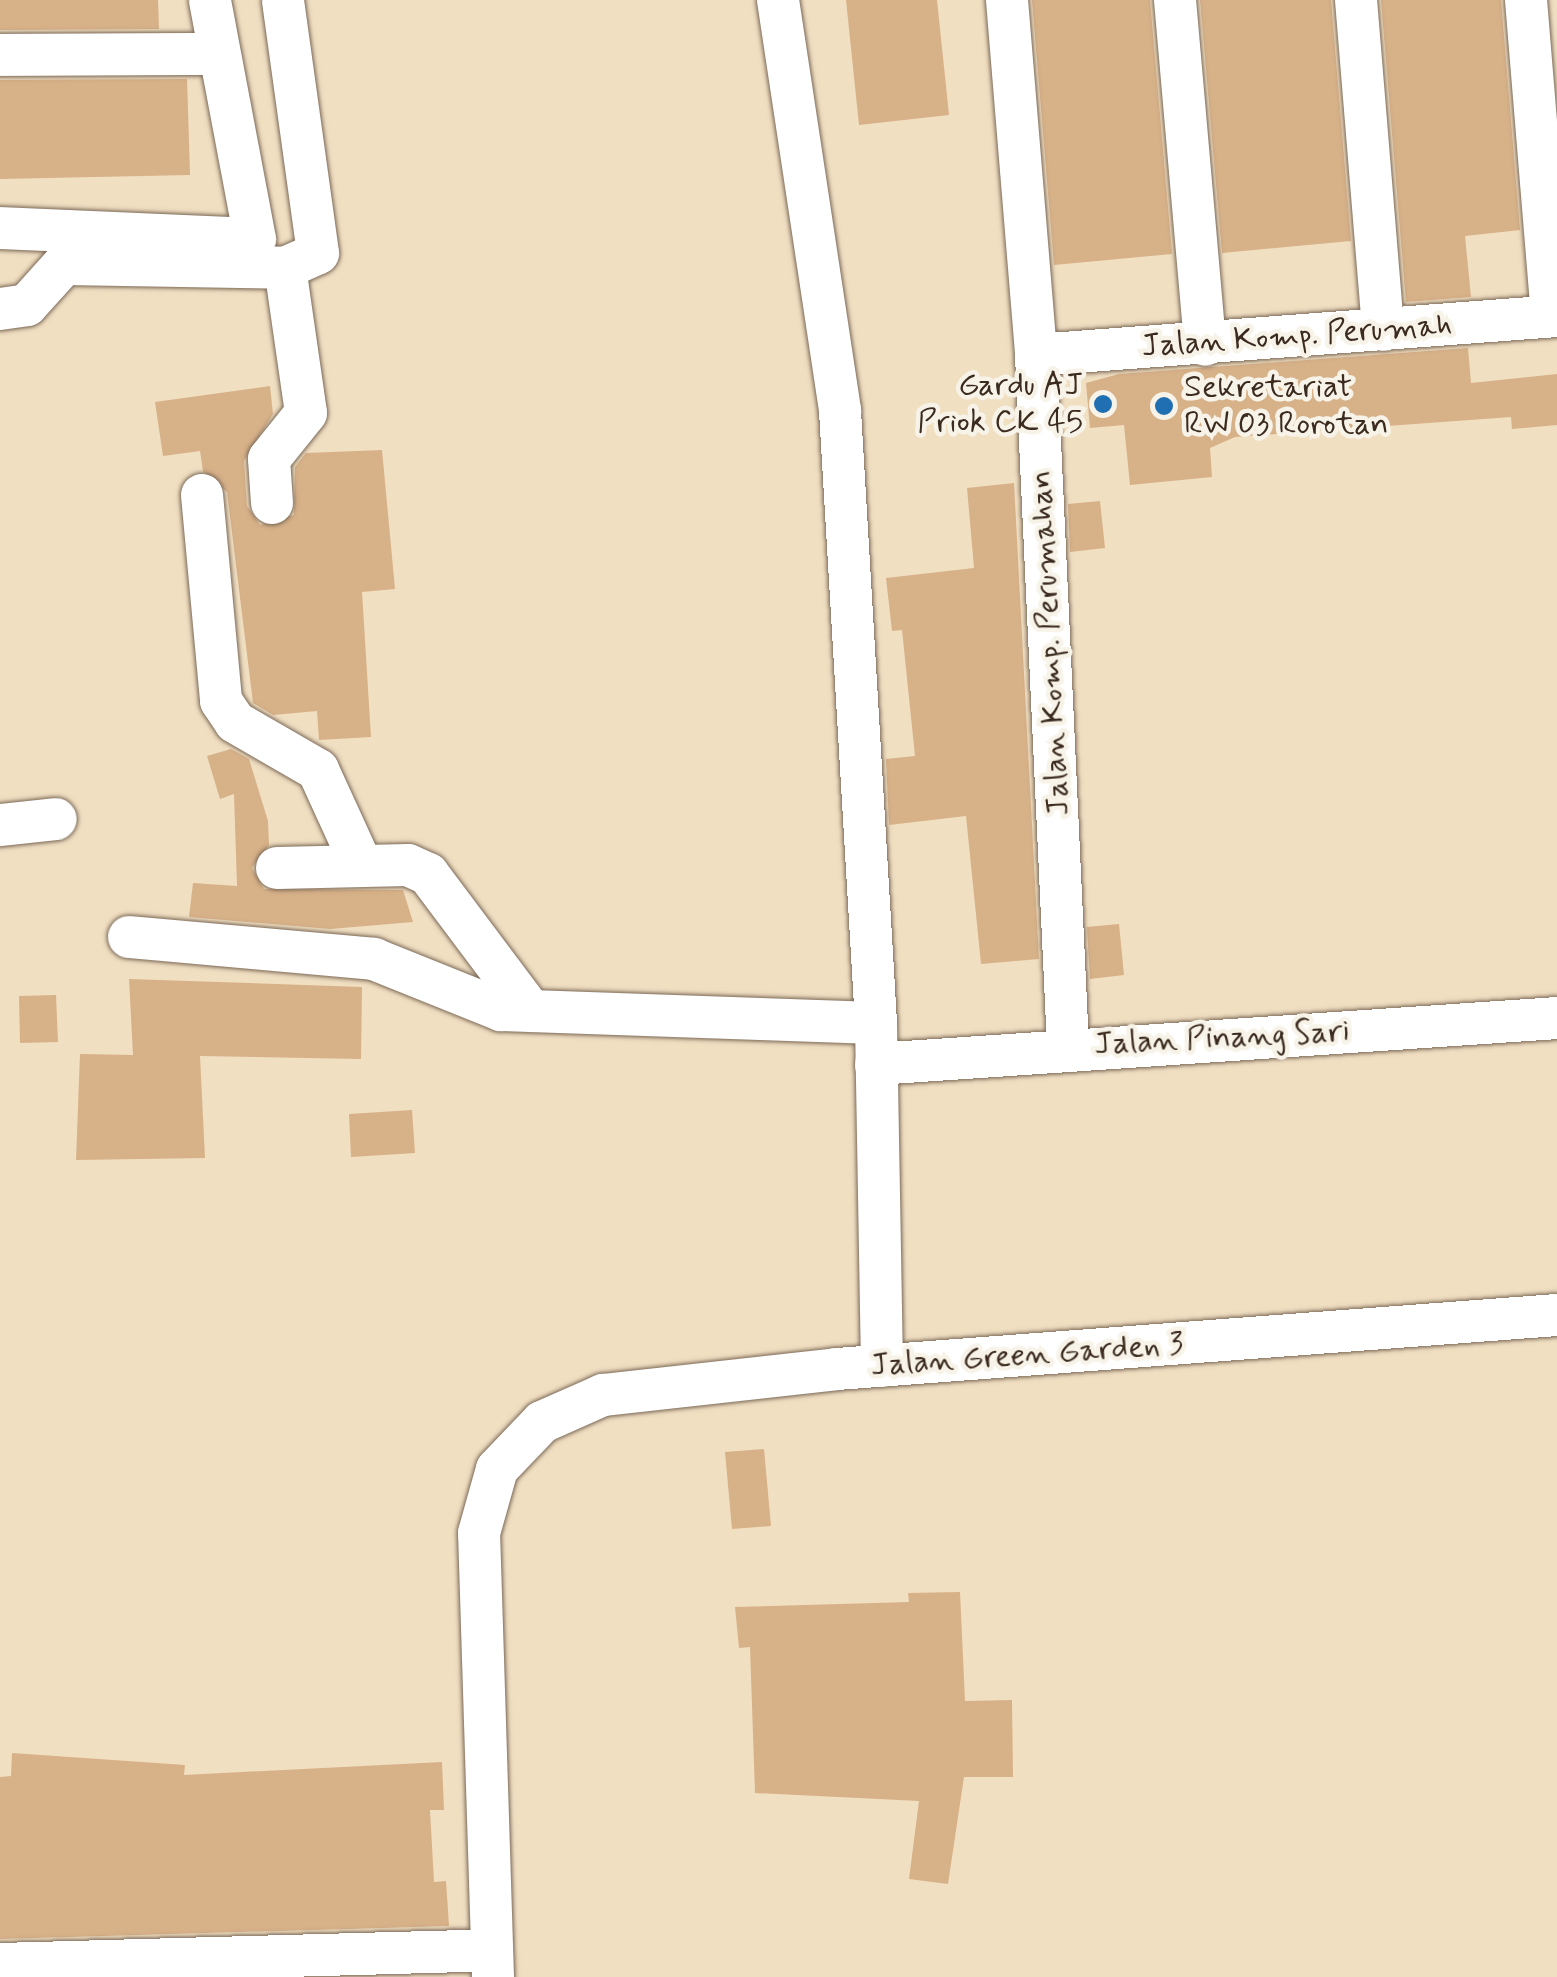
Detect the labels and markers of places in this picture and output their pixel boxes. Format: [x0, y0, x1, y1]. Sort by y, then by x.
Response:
place label: Gardu AJ Priok CK 45 [917, 367, 1083, 442]
place label: Sekretariat RW 03 Rorotan [1184, 369, 1388, 444]
marker: Gardu AJ Priok CK 45 [1092, 393, 1114, 415]
marker: Sekretariat RW 03 Rorotan [1153, 395, 1175, 417]

